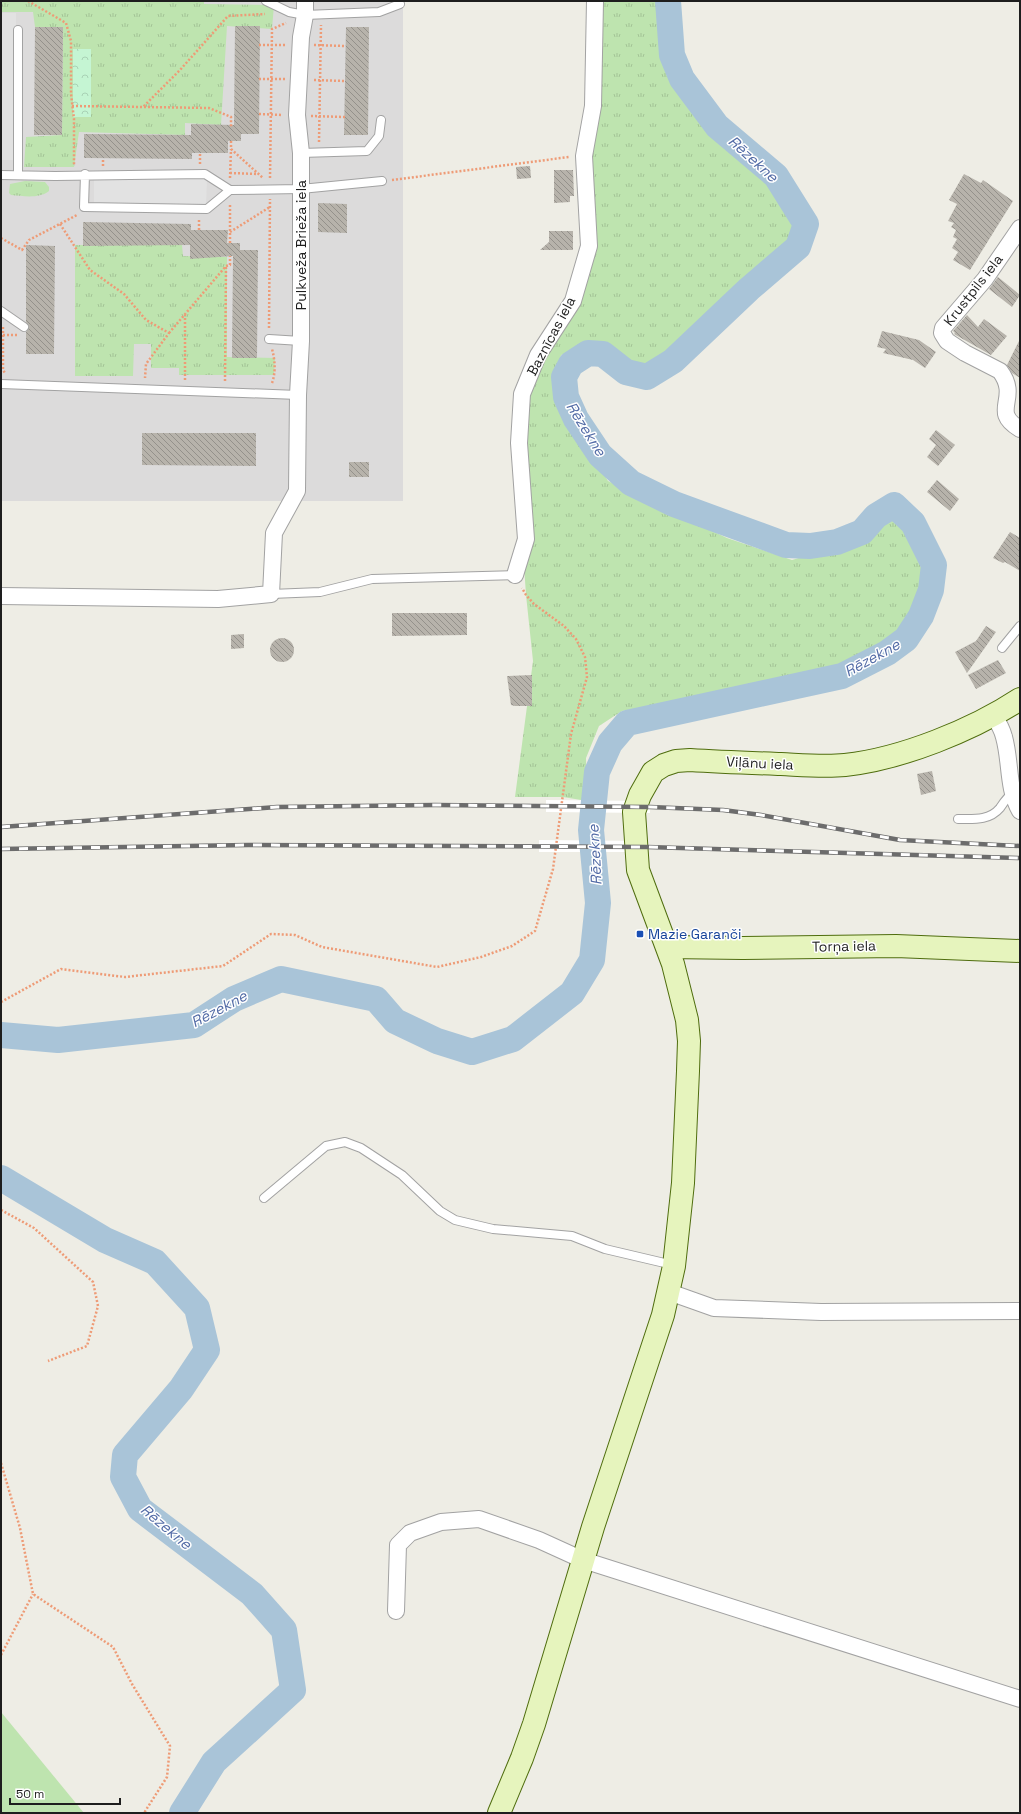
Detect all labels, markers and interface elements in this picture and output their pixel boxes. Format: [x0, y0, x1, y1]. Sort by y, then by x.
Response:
water label: Rēzekne [724, 131, 783, 187]
street label: Pulkveža Brieža iela [292, 180, 310, 310]
street label: Krustpils iela [939, 251, 1007, 329]
street label: Baznīcas iela [523, 293, 579, 379]
water label: Rēzekne [562, 398, 611, 460]
water label: Rēzekne [841, 634, 904, 681]
street label: Viļānu iela [726, 752, 794, 774]
water label: Rēzekne [583, 823, 606, 886]
place label: Mazie Garanči [648, 925, 742, 943]
marker: Mazie Garanči [635, 929, 645, 939]
street label: Torņa iela [812, 936, 876, 956]
water label: Rēzekne [188, 985, 251, 1031]
water label: Rēzekne [137, 1500, 197, 1554]
scale bar [10, 1780, 120, 1806]
text: 50 m [16, 1786, 44, 1802]

